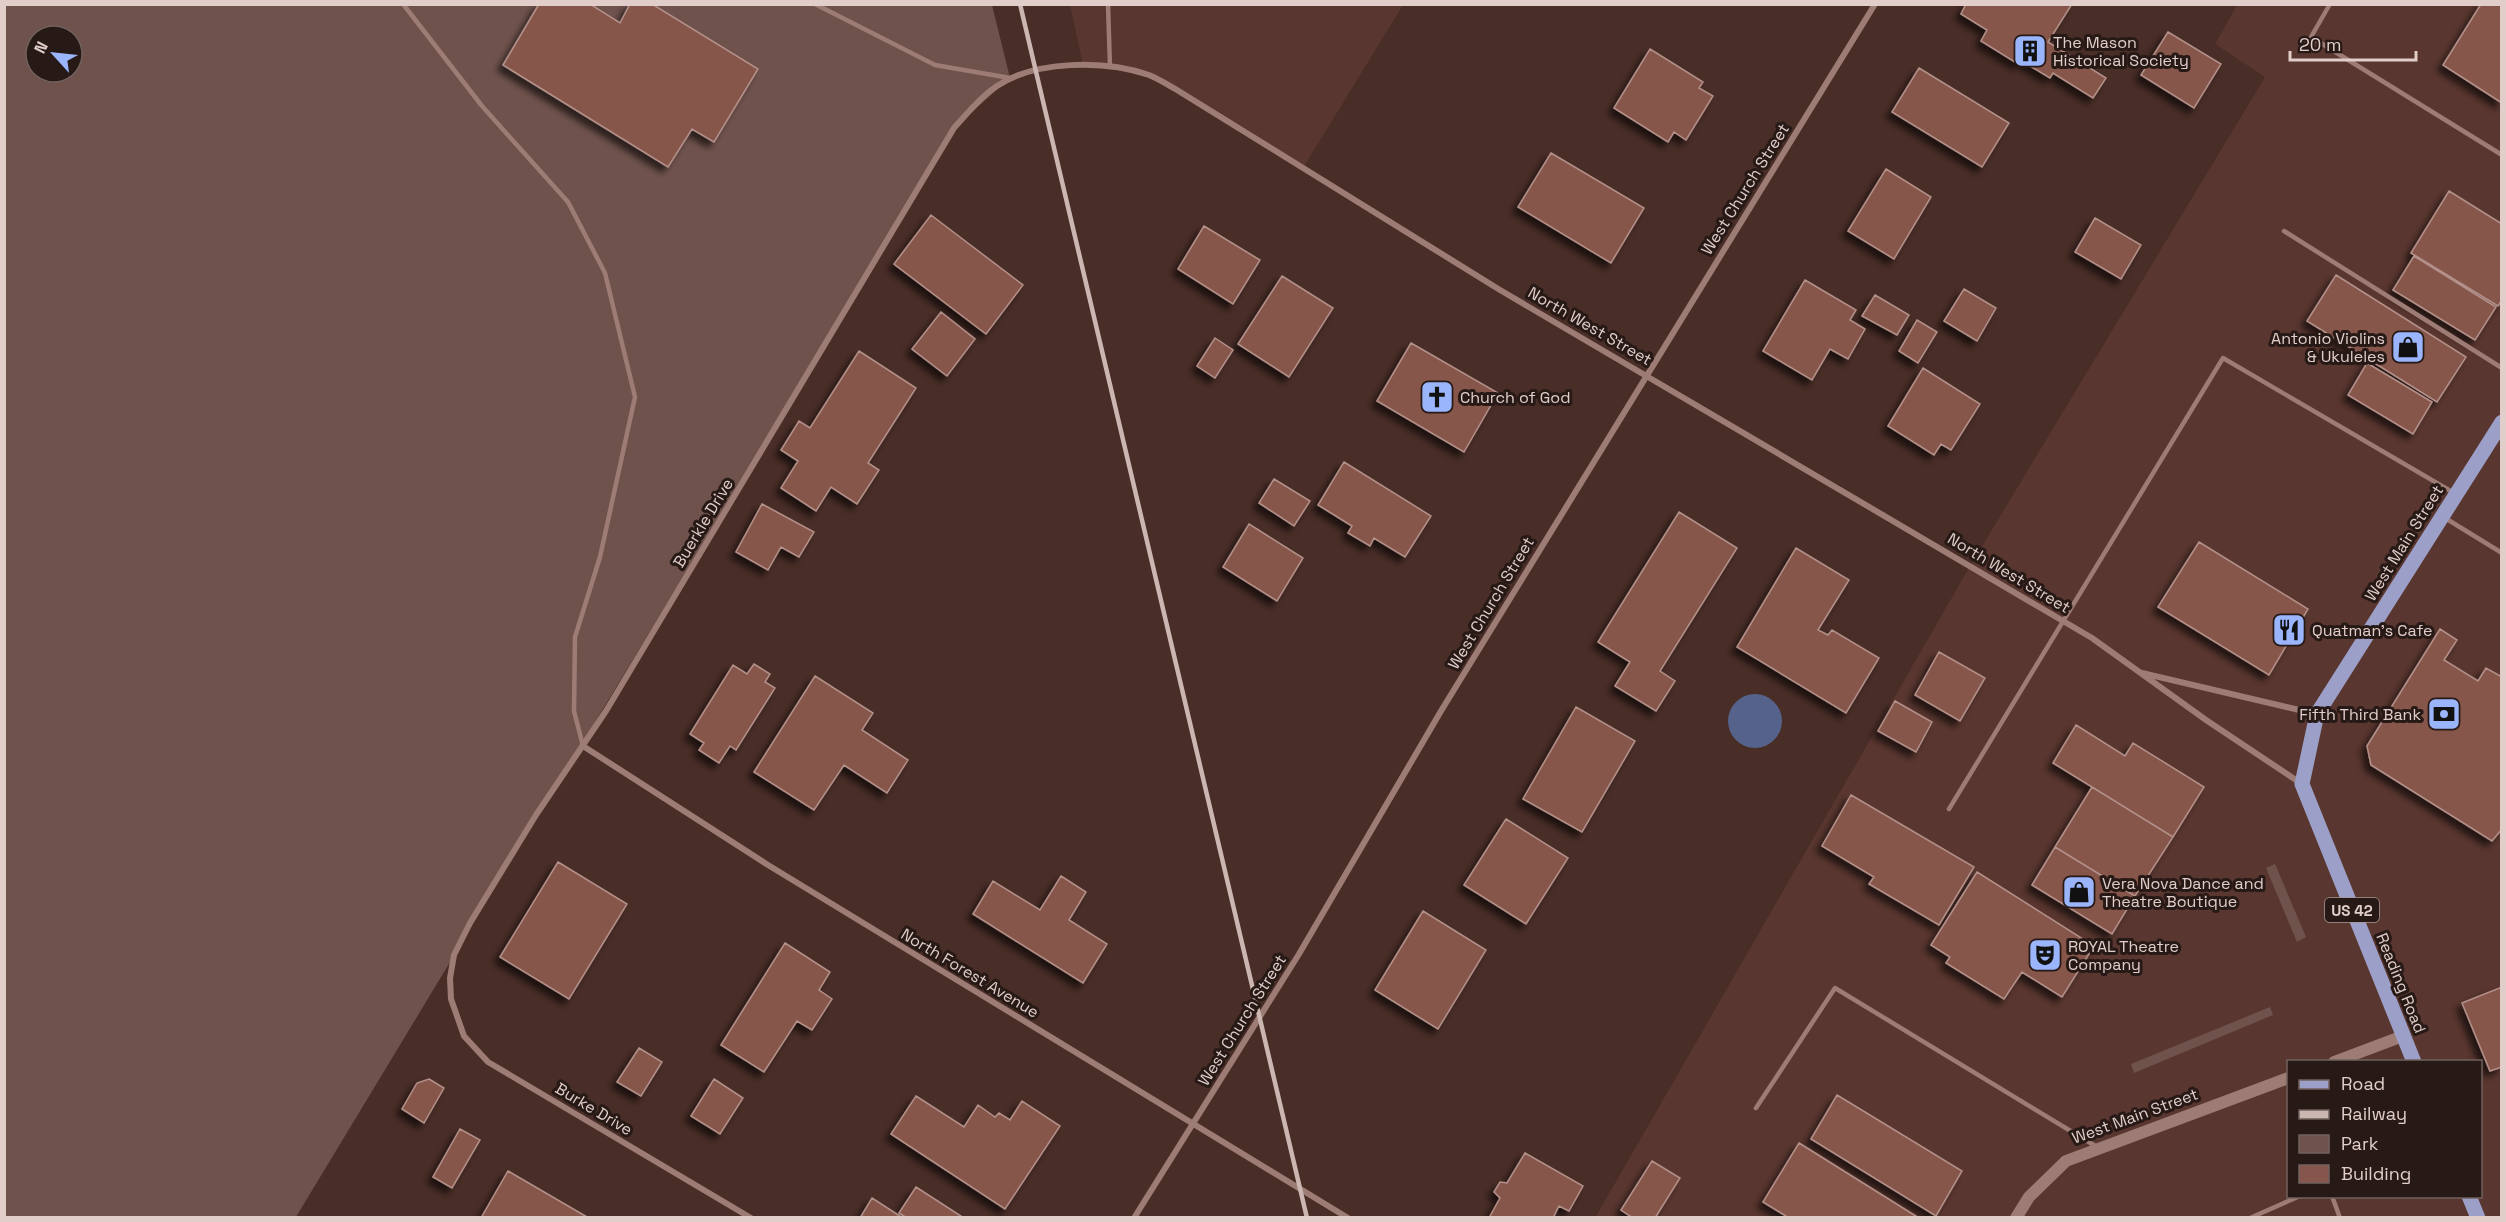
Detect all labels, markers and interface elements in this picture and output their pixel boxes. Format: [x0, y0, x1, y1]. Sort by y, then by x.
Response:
north arrow [24, 24, 84, 84]
scale bar [2290, 24, 2416, 62]
place label: The Mason Historical Society [2053, 32, 2189, 71]
building icon: The Mason Historical Society [2012, 33, 2048, 69]
text: 20 m [2299, 33, 2342, 56]
text: N [29, 38, 53, 57]
street label: West Church Street [1696, 119, 1794, 259]
street label: North West Street [1524, 282, 1656, 370]
place label: Antonio Violins & Ukuleles [2271, 328, 2385, 367]
shop icon: Antonio Violins & Ukuleles [2390, 329, 2426, 365]
church icon: Church of God [1419, 379, 1455, 415]
place label: Church of God [1460, 387, 1571, 408]
street label: Buerkle Drive [668, 475, 738, 571]
street label: West Main Street [2360, 481, 2448, 605]
street label: North West Street [1944, 528, 2074, 618]
street label: West Church Street [1443, 533, 1539, 673]
restaurant icon: Quatman's Cafe [2271, 612, 2307, 648]
place label: Quatman's Cafe [2312, 620, 2432, 641]
bank icon: Fifth Third Bank [2426, 696, 2462, 732]
place label: Fifth Third Bank [2299, 704, 2421, 725]
place label: Vera Nova Dance and Theatre Boutique [2102, 873, 2264, 912]
shop icon: Vera Nova Dance and Theatre Boutique [2061, 874, 2097, 910]
road number: US 42 [2325, 898, 2379, 922]
street label: North Forest Avenue [897, 923, 1043, 1023]
street label: Reading Road [2371, 930, 2431, 1036]
place label: ROYAL Theatre Company [2068, 936, 2179, 975]
theatre icon: ROYAL Theatre Company [2027, 937, 2063, 973]
street label: West Church Street [1193, 950, 1291, 1090]
legend [2287, 1060, 2482, 1198]
text: Road [2341, 1072, 2385, 1095]
street label: Burke Drive [552, 1078, 636, 1140]
street label: West Main Street [2069, 1083, 2201, 1149]
text: Railway [2341, 1102, 2407, 1125]
text: Park [2341, 1132, 2379, 1155]
text: Building [2341, 1162, 2411, 1185]

